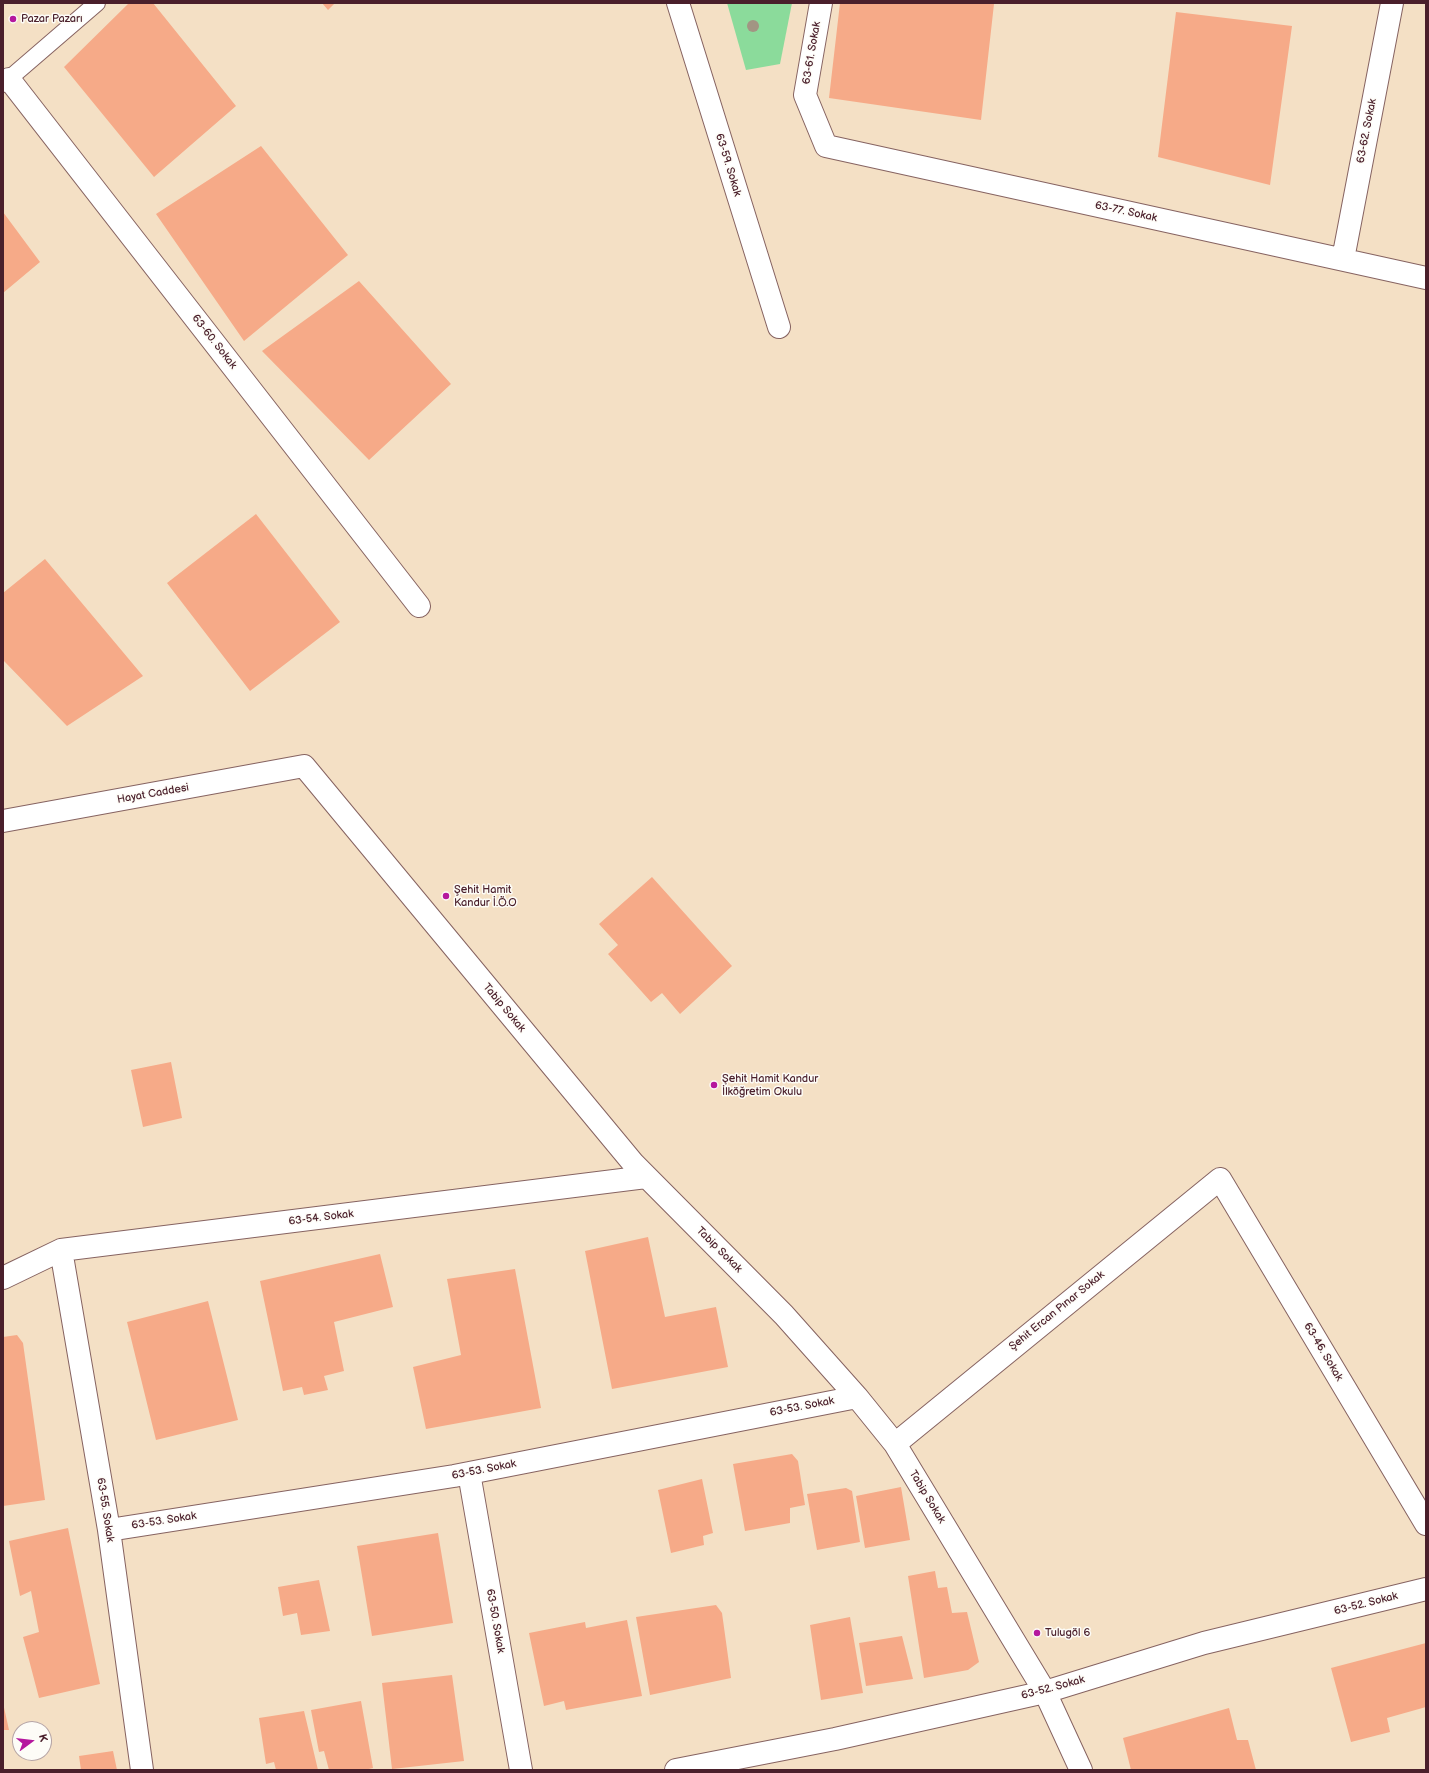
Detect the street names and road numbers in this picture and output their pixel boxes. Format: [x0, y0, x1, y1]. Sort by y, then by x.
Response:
street label: 63-61. Sokak [800, 21, 824, 85]
street label: 63-62. Sokak [1354, 98, 1380, 164]
street label: 63-59. Sokak [712, 132, 744, 198]
street label: 63-77. Sokak [1094, 199, 1158, 225]
street label: 63-60. Sokak [189, 312, 239, 372]
street label: Hayat Caddesi [116, 781, 190, 807]
street label: Tabip Sokak [480, 981, 528, 1035]
street label: 63-54. Sokak [288, 1207, 354, 1229]
street label: Tabip Sokak [693, 1224, 745, 1276]
street label: Şehit Ercan Pınar Sokak [1007, 1268, 1107, 1354]
street label: 63-46. Sokak [1300, 1320, 1346, 1384]
street label: 63-53. Sokak [769, 1394, 835, 1420]
street label: 63-53. Sokak [451, 1457, 517, 1483]
street label: Tabip Sokak [906, 1468, 948, 1526]
street label: 63-55. Sokak [93, 1477, 117, 1543]
street label: 63-53. Sokak [131, 1509, 197, 1533]
street label: 63-50. Sokak [483, 1588, 507, 1654]
street label: 63-52. Sokak [1333, 1590, 1399, 1618]
street label: 63-52. Sokak [1020, 1673, 1086, 1703]

